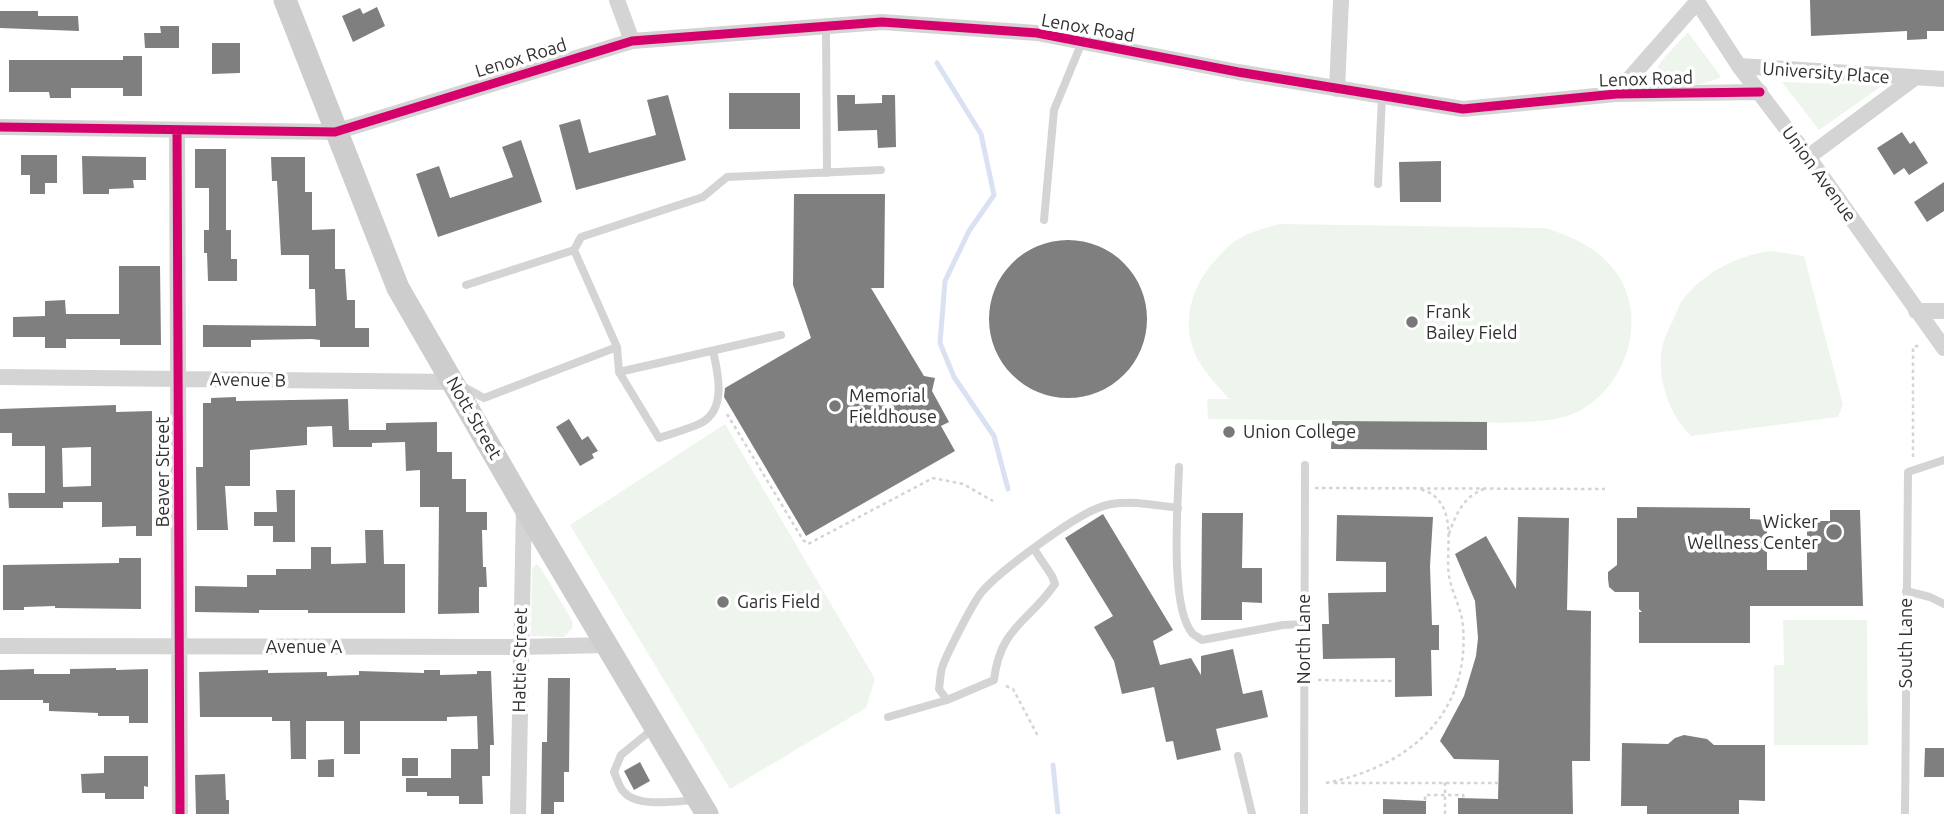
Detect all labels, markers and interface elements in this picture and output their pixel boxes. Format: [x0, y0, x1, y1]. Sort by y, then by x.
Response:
street label: Lenox Road [1040, 9, 1136, 47]
street label: Lenox Road [473, 34, 569, 82]
street label: University Place [1762, 58, 1890, 88]
street label: Lenox Road [1598, 67, 1694, 91]
street label: Union Avenue [1777, 122, 1861, 226]
place label: Frank Bailey Field [1426, 301, 1518, 344]
marker: Frank Bailey Field [1404, 314, 1420, 330]
street label: Avenue B [210, 369, 286, 391]
street label: Nott Street [442, 373, 506, 463]
place label: Memorial Fieldhouse [849, 385, 937, 428]
marker: Memorial Fieldhouse [827, 398, 843, 414]
street label: Beaver Street [152, 417, 174, 527]
place label: Union College [1243, 421, 1356, 443]
marker: Union College [1221, 424, 1237, 440]
place label: Wicker Wellness Center [1687, 511, 1818, 554]
marker: Wicker Wellness Center [1824, 522, 1844, 542]
place label: Garis Field [737, 591, 820, 613]
marker: Garis Field [715, 594, 731, 610]
street label: North Lane [1293, 594, 1315, 684]
street label: South Lane [1895, 598, 1917, 688]
street label: Hattie Street [508, 608, 532, 712]
street label: Avenue A [266, 636, 342, 658]

